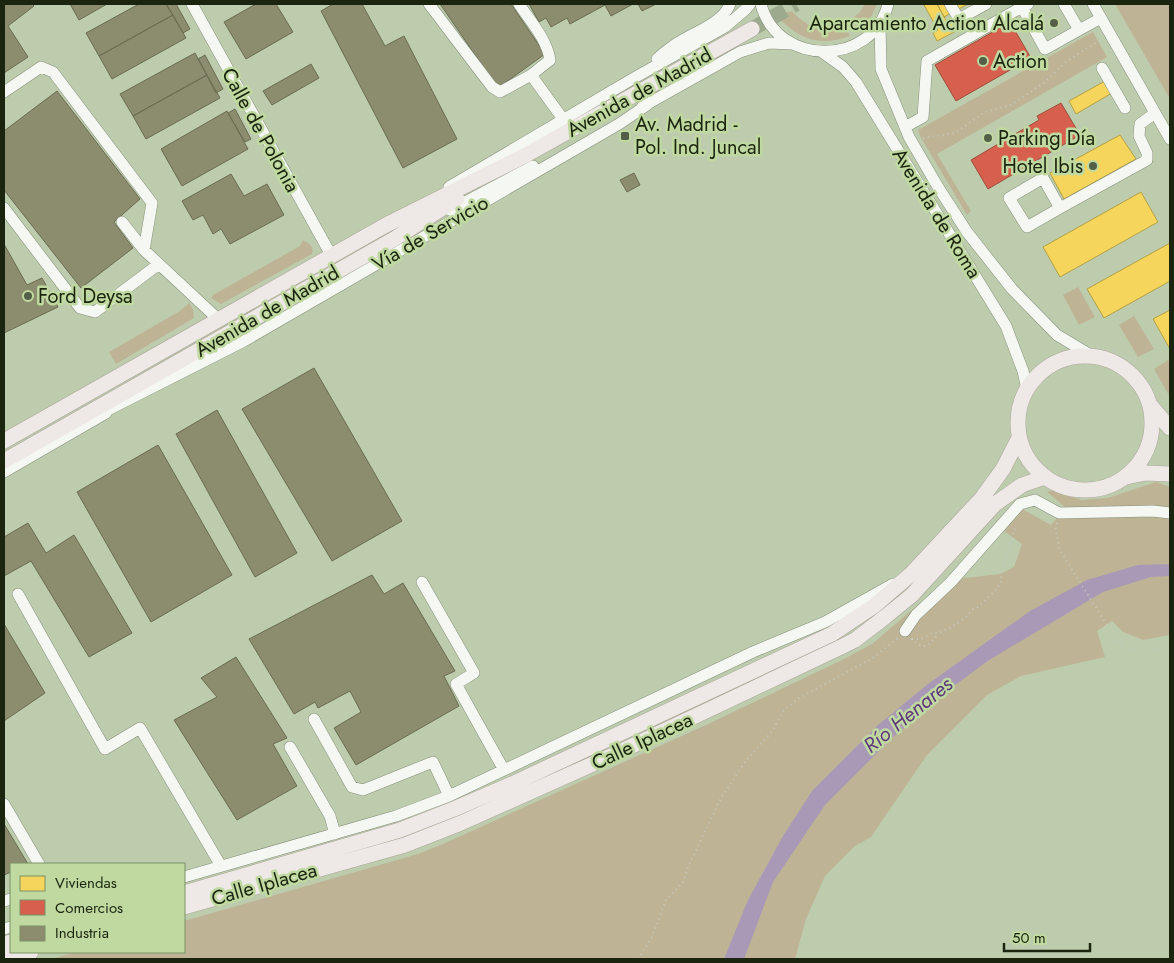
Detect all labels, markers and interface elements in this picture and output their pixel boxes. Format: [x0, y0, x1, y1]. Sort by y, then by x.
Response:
place label: Aparcamiento Action Alcalá [809, 9, 1044, 38]
marker: Aparcamiento Action Alcalá [1048, 17, 1060, 29]
street label: Avenida de Madrid [561, 40, 717, 144]
place label: Action [993, 47, 1047, 76]
marker: Action [977, 55, 989, 67]
street label: Calle de Polonia [214, 63, 307, 198]
place label: Av. Madrid - Pol. Ind. Juncal [635, 110, 761, 162]
place label: Parking Día [998, 124, 1095, 153]
marker: Av. Madrid - Pol. Ind. Juncal [619, 130, 631, 142]
marker: Parking Día [982, 132, 994, 144]
street label: Avenida de Roma [885, 143, 988, 284]
place label: Hotel Ibis [1003, 152, 1083, 181]
marker: Hotel Ibis [1087, 160, 1099, 172]
street label: Vía de Servicio [367, 188, 494, 279]
street label: Avenida de Madrid [190, 258, 345, 365]
place label: Ford Deysa [38, 282, 133, 311]
marker: Ford Deysa [22, 290, 34, 302]
water label: Río Henares [857, 669, 960, 760]
street label: Calle Iplacea [587, 705, 698, 778]
street label: Calle Iplacea [208, 856, 320, 913]
legend [10, 863, 185, 953]
text: Viviendas [55, 872, 117, 894]
text: Comercios [55, 897, 123, 919]
scale bar [1004, 920, 1090, 952]
text: Industria [55, 922, 109, 944]
text: 50 m [1012, 927, 1046, 949]

